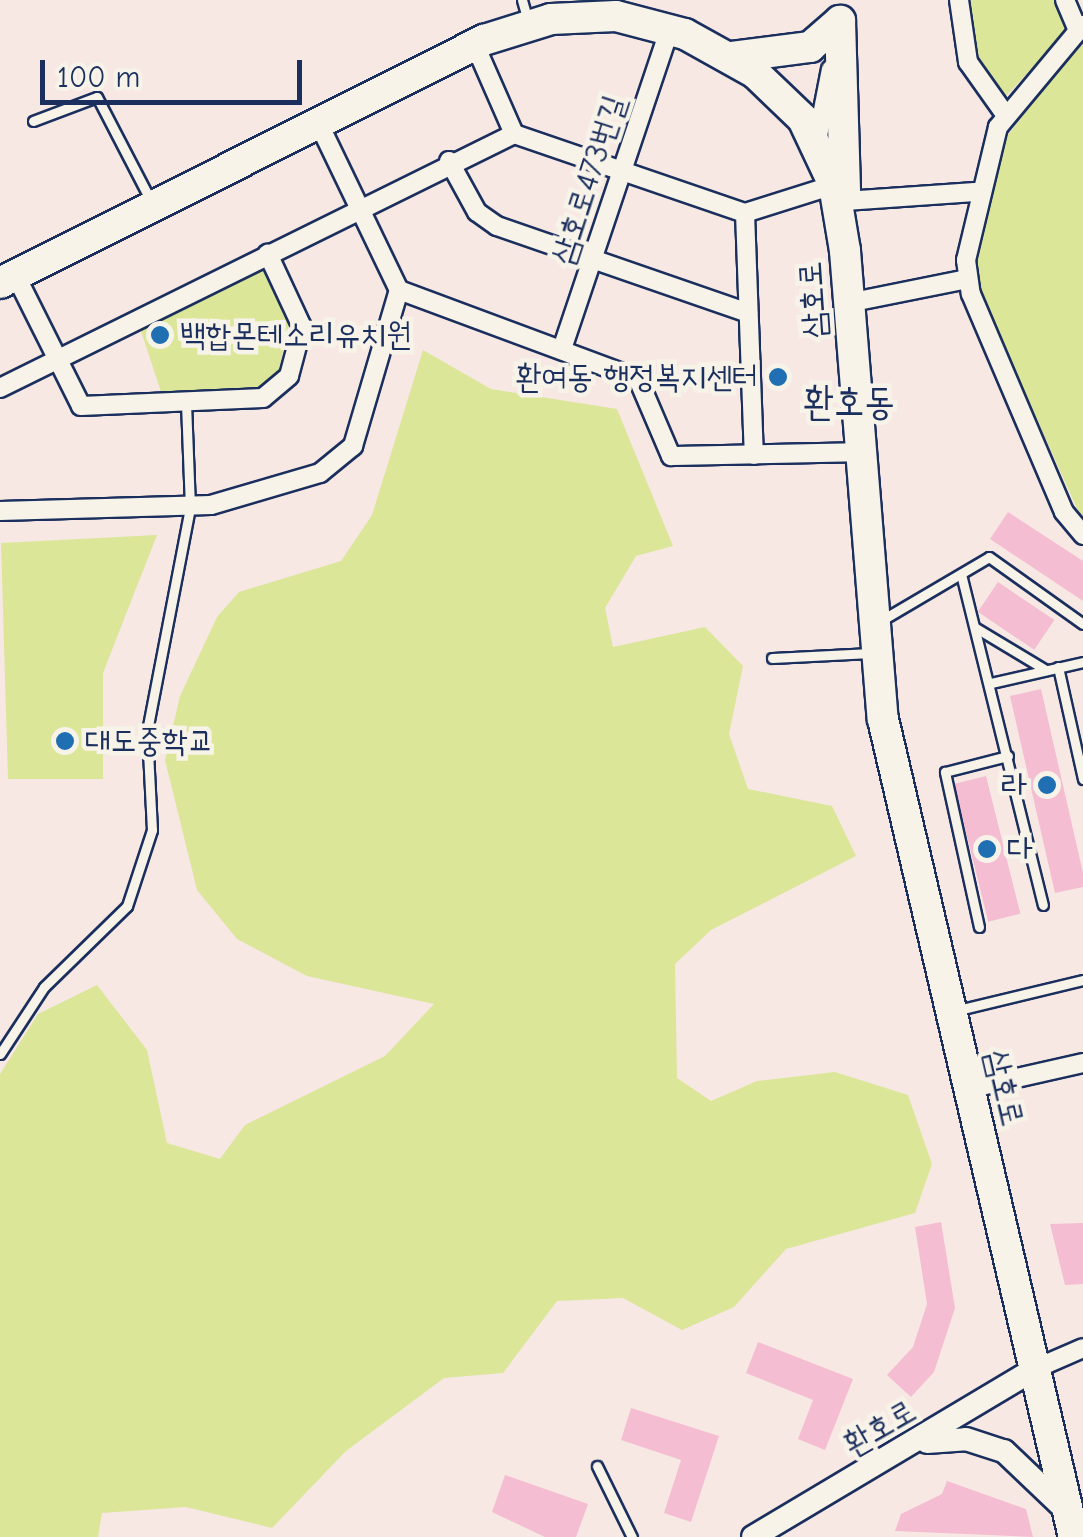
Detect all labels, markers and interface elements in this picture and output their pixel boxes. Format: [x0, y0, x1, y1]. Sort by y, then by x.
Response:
scale bar [45, 40, 308, 102]
text: 100 m [57, 60, 140, 95]
street label: 삼호로473번길 [544, 91, 634, 269]
street label: 삼호로 [791, 260, 835, 340]
place label: 백합몬테소리유치원 [180, 316, 412, 354]
marker: 백합몬테소리유치원 [149, 324, 171, 346]
place label: 환여동 행정복지센터 [516, 358, 758, 396]
marker: 환여동 행정복지센터 [767, 366, 789, 388]
district label: 환호동 [803, 380, 895, 426]
place label: 대도중학교 [85, 722, 214, 760]
marker: 대도중학교 [54, 730, 76, 752]
place label: 라 [1001, 766, 1027, 804]
marker: 라 [1036, 774, 1058, 796]
place label: 다 [1007, 830, 1033, 868]
marker: 다 [976, 838, 998, 860]
street label: 삼호로 [977, 1046, 1031, 1130]
street label: 환호로 [837, 1392, 923, 1464]

